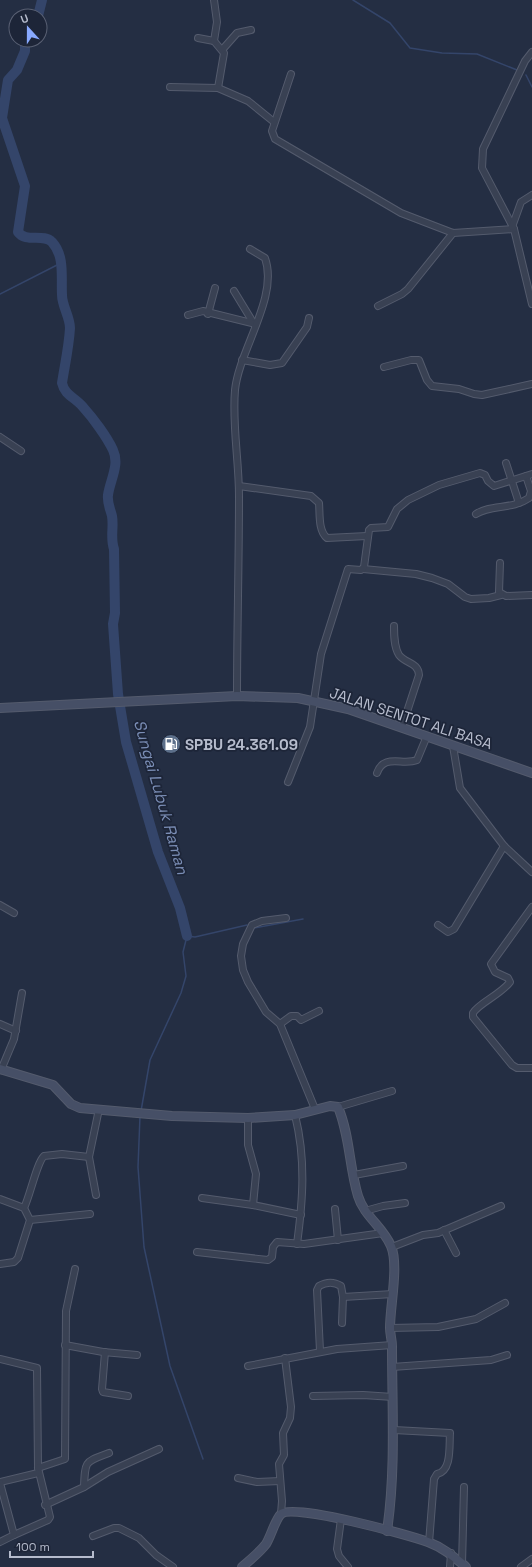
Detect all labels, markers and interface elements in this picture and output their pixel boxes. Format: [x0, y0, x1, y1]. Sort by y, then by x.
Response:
north arrow [8, 8, 48, 48]
text: U [18, 11, 30, 27]
street label: JALAN SENTOT ALI BASA [327, 683, 495, 753]
water label: Sungai Lubuk Raman [129, 717, 194, 878]
fuel station icon: SPBU 24.361.09 [160, 733, 182, 755]
place label: SPBU 24.361.09 [185, 735, 298, 754]
scale bar [10, 1533, 93, 1559]
text: 100 m [16, 1539, 50, 1555]

